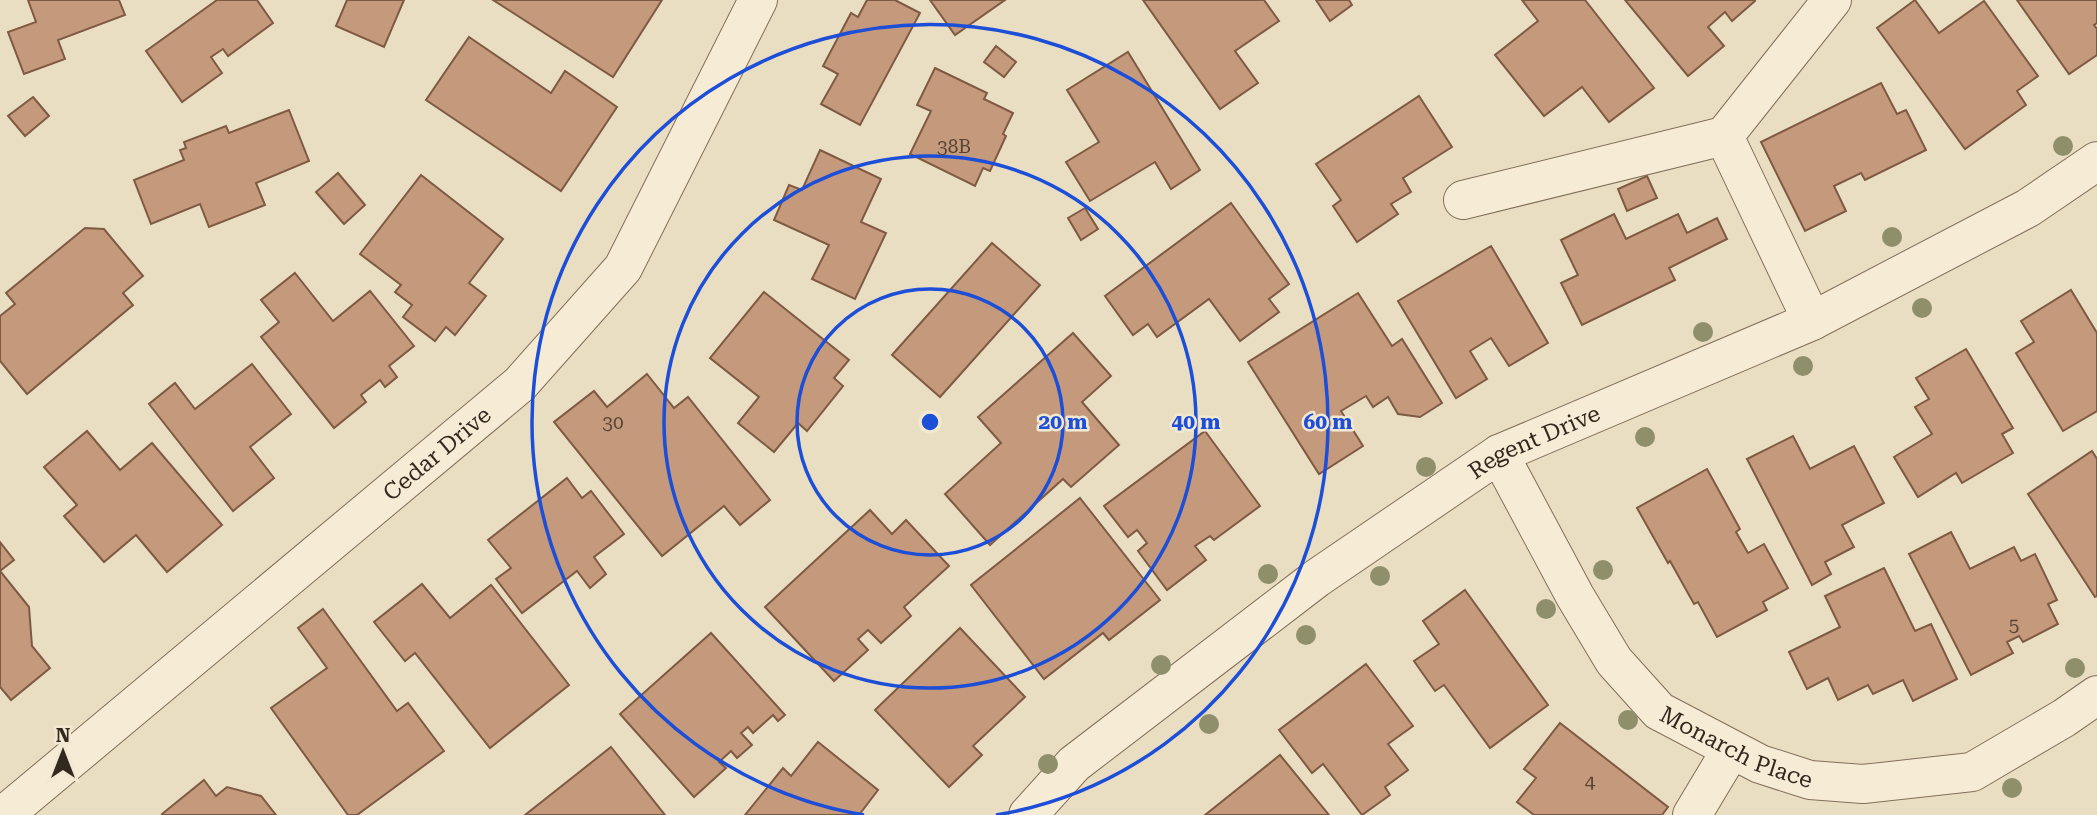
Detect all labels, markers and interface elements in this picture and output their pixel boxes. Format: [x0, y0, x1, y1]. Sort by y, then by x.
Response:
house number: 38B [937, 135, 971, 158]
street label: Regent Drive [1463, 399, 1604, 484]
street label: Cedar Drive [378, 401, 496, 506]
centre of rings [918, 410, 942, 434]
text: 20 m [1038, 410, 1088, 434]
text: 40 m [1171, 410, 1221, 434]
text: 60 m [1303, 410, 1353, 434]
house number: 30 [602, 411, 624, 434]
house number: 5 [2009, 613, 2019, 636]
street label: Monarch Place [1656, 701, 1816, 793]
north arrow [28, 717, 98, 787]
text: N [56, 724, 71, 747]
house number: 4 [1585, 770, 1596, 793]

